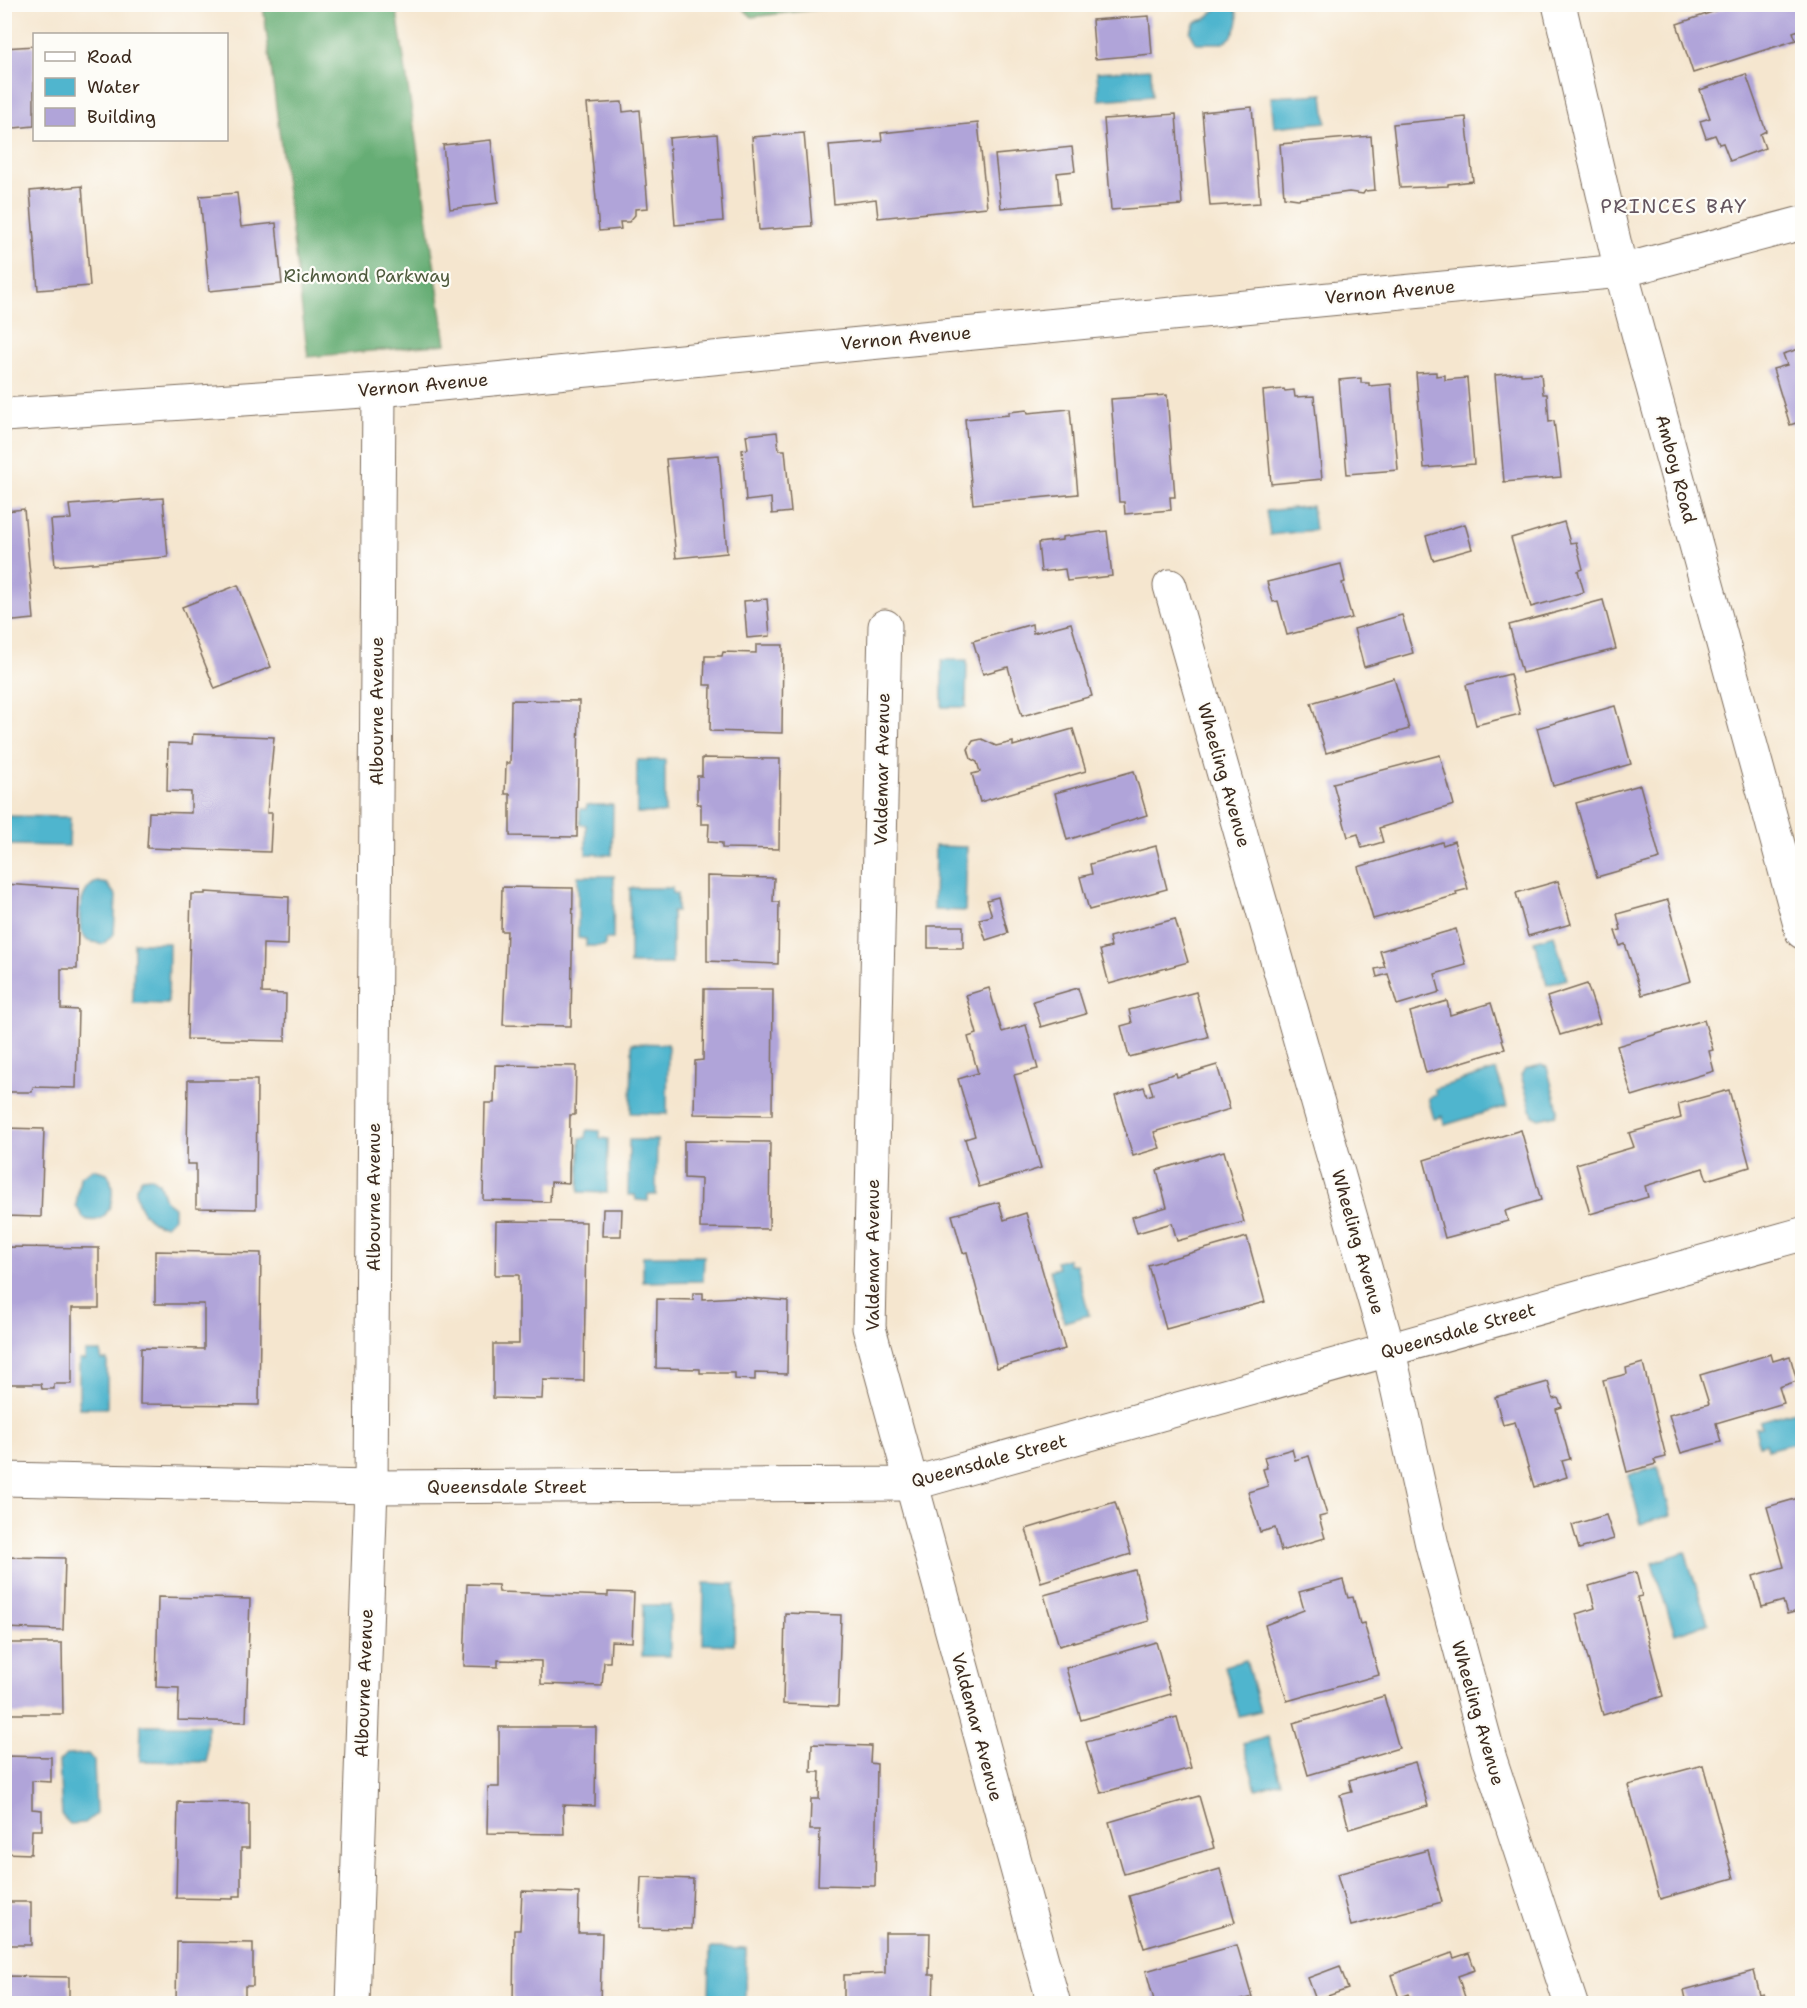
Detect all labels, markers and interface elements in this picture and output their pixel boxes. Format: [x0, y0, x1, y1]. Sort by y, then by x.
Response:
legend [33, 33, 228, 141]
text: Road [87, 45, 132, 69]
text: Water [87, 75, 140, 99]
text: Building [87, 105, 156, 129]
district label: PRINCES BAY [1600, 193, 1748, 219]
park label: Richmond Parkway [284, 264, 450, 288]
street label: Vernon Avenue [1324, 274, 1456, 310]
street label: Vernon Avenue [840, 320, 972, 356]
street label: Vernon Avenue [357, 367, 489, 403]
street label: Amboy Road [1650, 412, 1702, 526]
street label: Albourne Avenue [365, 637, 389, 785]
street label: Valdemar Avenue [869, 692, 895, 846]
street label: Wheeling Avenue [1192, 700, 1256, 850]
street label: Albourne Avenue [362, 1123, 386, 1271]
street label: Wheeling Avenue [1326, 1167, 1390, 1317]
street label: Valdemar Avenue [861, 1179, 885, 1331]
street label: Queensdale Street [1378, 1297, 1538, 1365]
street label: Queensdale Street [909, 1429, 1069, 1493]
street label: Queensdale Street [427, 1475, 587, 1499]
street label: Albourne Avenue [349, 1608, 379, 1758]
street label: Wheeling Avenue [1446, 1638, 1510, 1788]
street label: Valdemar Avenue [946, 1650, 1008, 1804]

